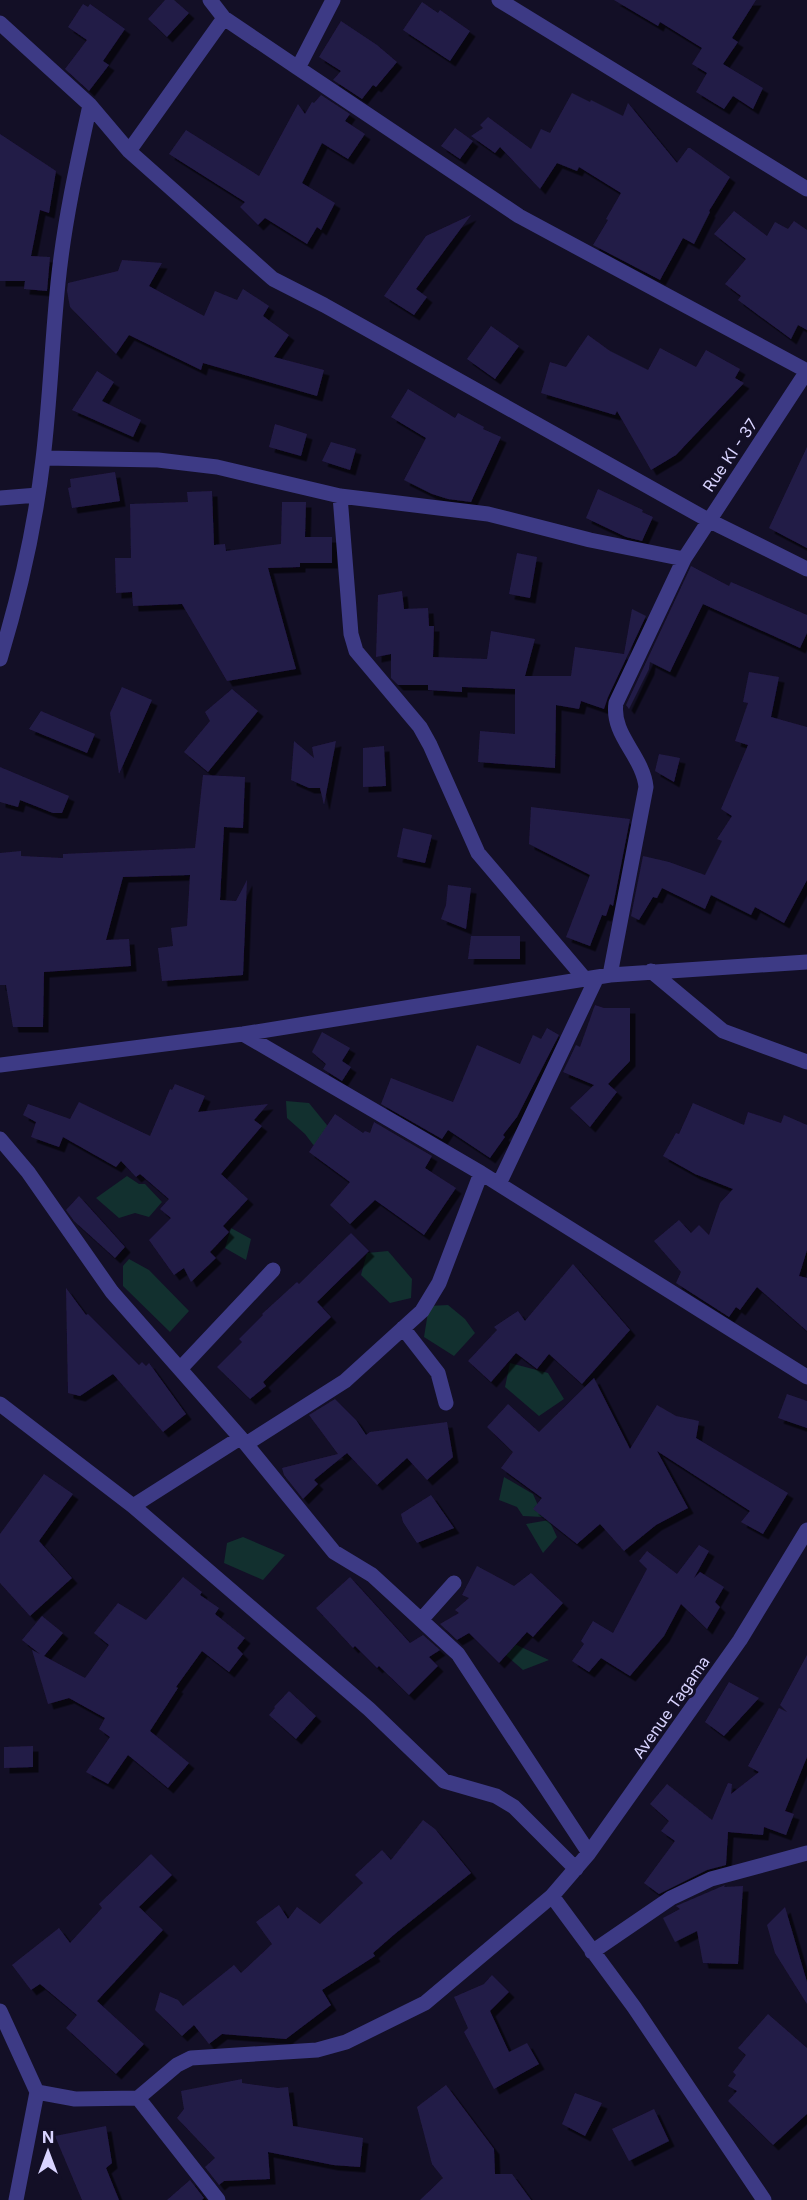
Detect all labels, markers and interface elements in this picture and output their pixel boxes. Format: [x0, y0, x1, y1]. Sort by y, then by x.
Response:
street label: Rue KI - 37 [698, 415, 762, 495]
street label: Avenue Tagama [628, 1652, 714, 1762]
north arrow [18, 2122, 78, 2182]
text: N [42, 2127, 54, 2147]

